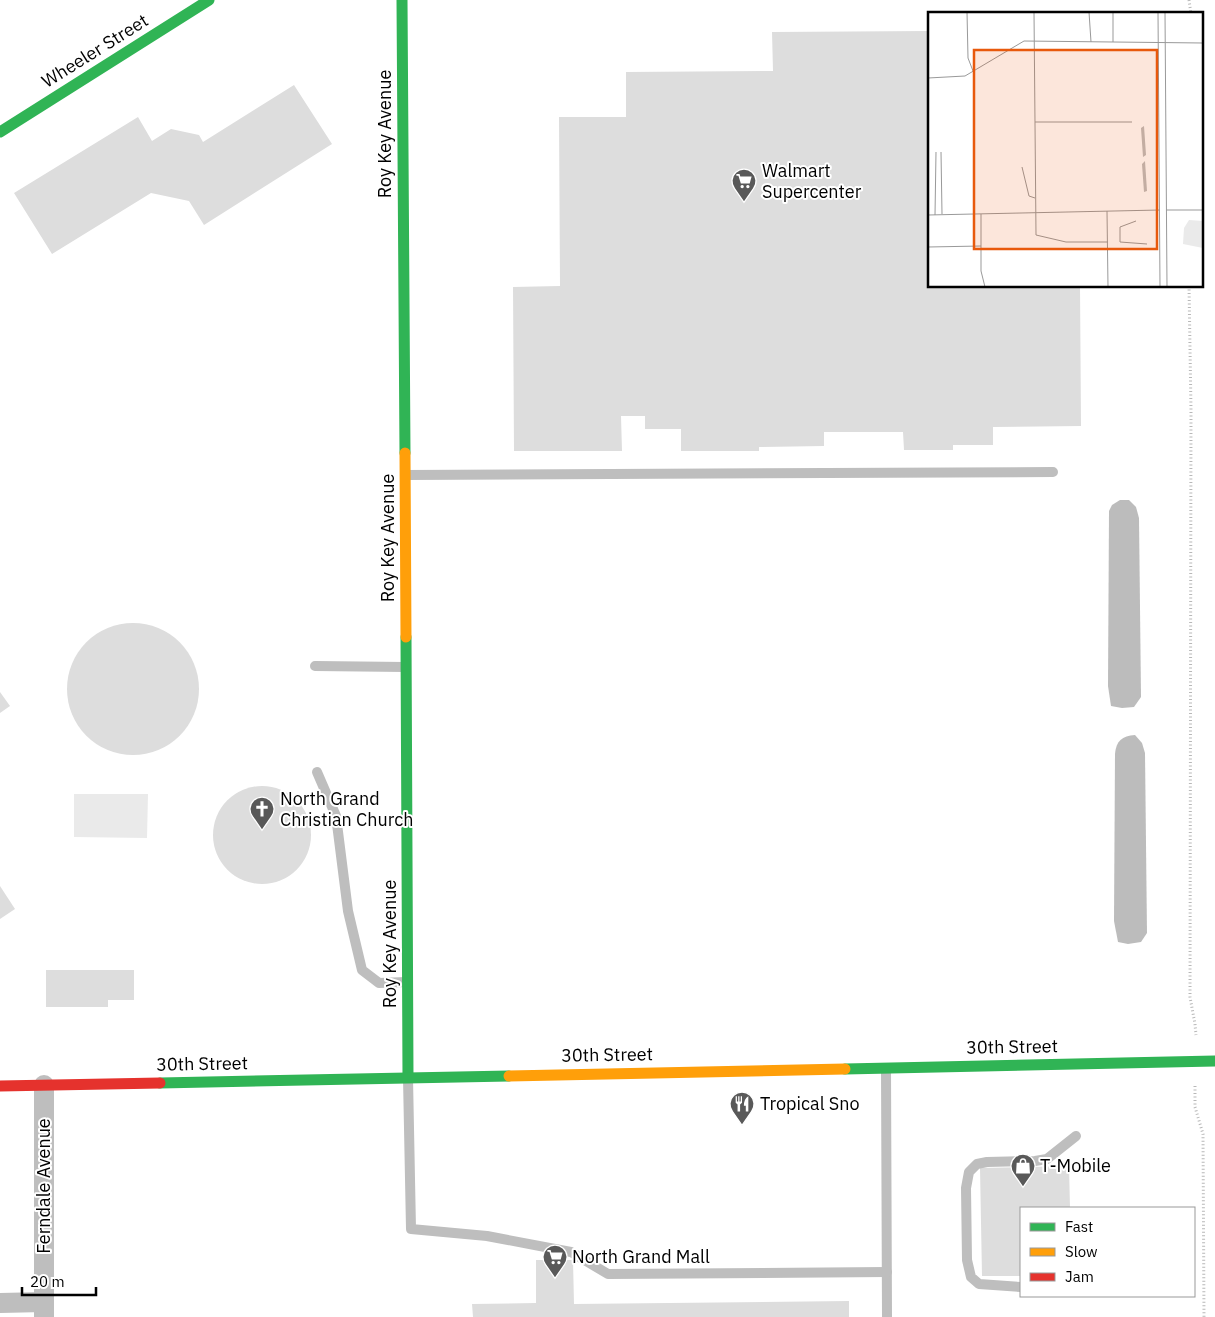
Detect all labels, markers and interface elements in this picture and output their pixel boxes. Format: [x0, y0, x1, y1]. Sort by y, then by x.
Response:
street label: Wheeler Street [37, 9, 152, 92]
inset map [928, 12, 1202, 288]
street label: Roy Key Avenue [373, 70, 396, 198]
place label: Walmart Supercenter [762, 159, 862, 203]
supermarket icon: Walmart Supercenter [731, 168, 757, 202]
street label: Roy Key Avenue [376, 474, 399, 602]
place label: North Grand Christian Church [280, 787, 413, 831]
church icon: North Grand Christian Church [249, 796, 275, 830]
street label: Roy Key Avenue [378, 880, 401, 1008]
street label: 30th Street [966, 1034, 1058, 1059]
street label: 30th Street [561, 1042, 653, 1067]
street label: 30th Street [156, 1051, 248, 1076]
restaurant icon: Tropical Sno [729, 1091, 755, 1125]
place label: Tropical Sno [760, 1092, 860, 1115]
street label: Ferndale Avenue [32, 1118, 55, 1254]
shop icon: T-Mobile [1010, 1153, 1036, 1187]
place label: T-Mobile [1040, 1154, 1111, 1177]
legend [1020, 1207, 1195, 1297]
text: Fast [1065, 1217, 1093, 1236]
text: Slow [1065, 1242, 1098, 1261]
supermarket icon: North Grand Mall [542, 1244, 568, 1278]
place label: North Grand Mall [572, 1245, 710, 1268]
scale bar [22, 1264, 96, 1296]
text: Jam [1065, 1267, 1094, 1286]
text: 20 m [30, 1272, 65, 1291]

